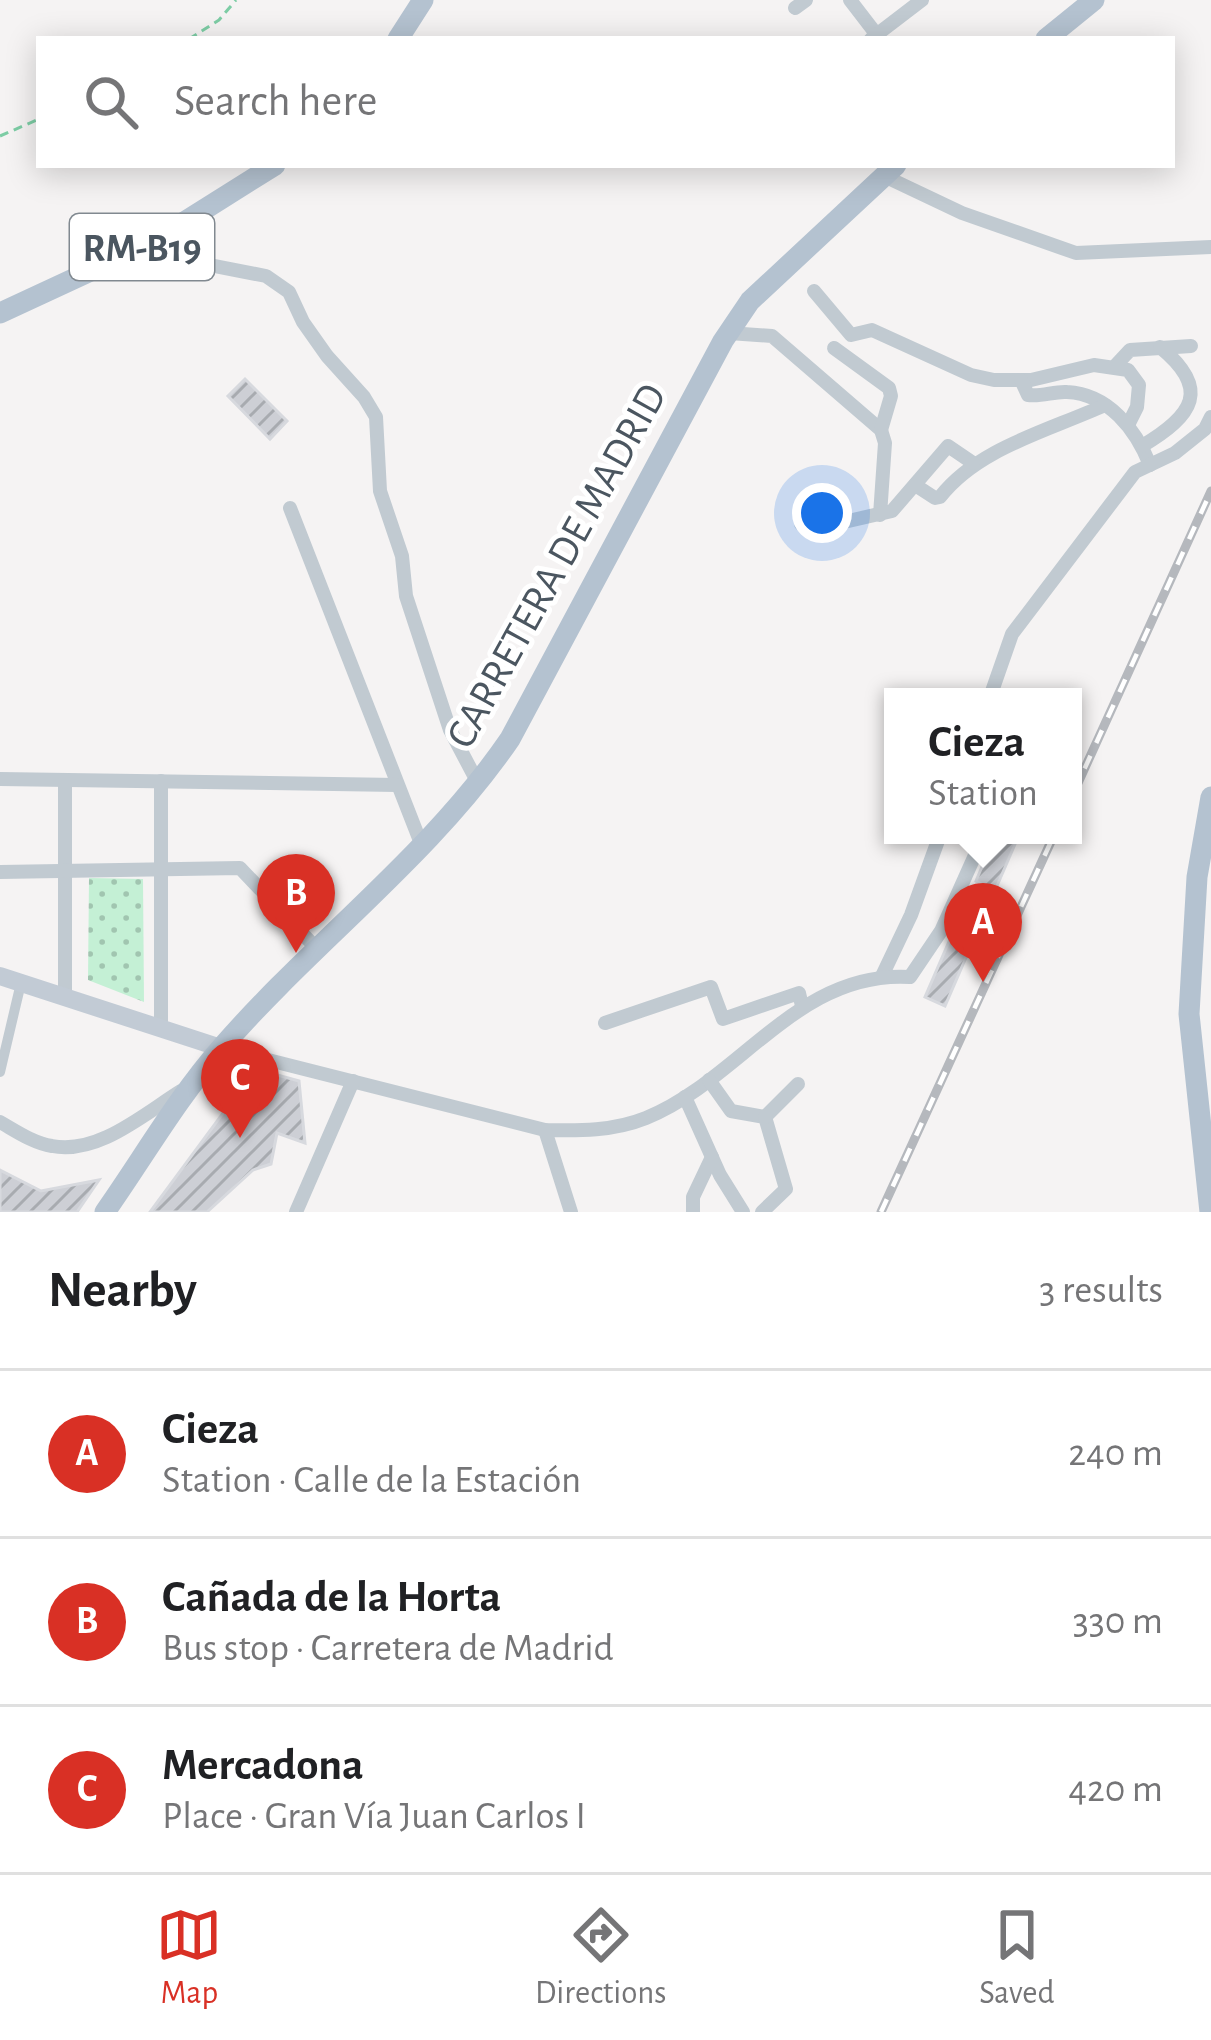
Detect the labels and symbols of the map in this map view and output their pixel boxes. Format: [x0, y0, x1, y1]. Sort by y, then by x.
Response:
road number: RM-B19 [70, 214, 214, 280]
street label: CARRETERA DE MADRID [439, 377, 674, 755]
your location [792, 483, 852, 543]
pin: B [257, 854, 335, 953]
pin: A [944, 883, 1022, 982]
pin: C [201, 1039, 279, 1138]

